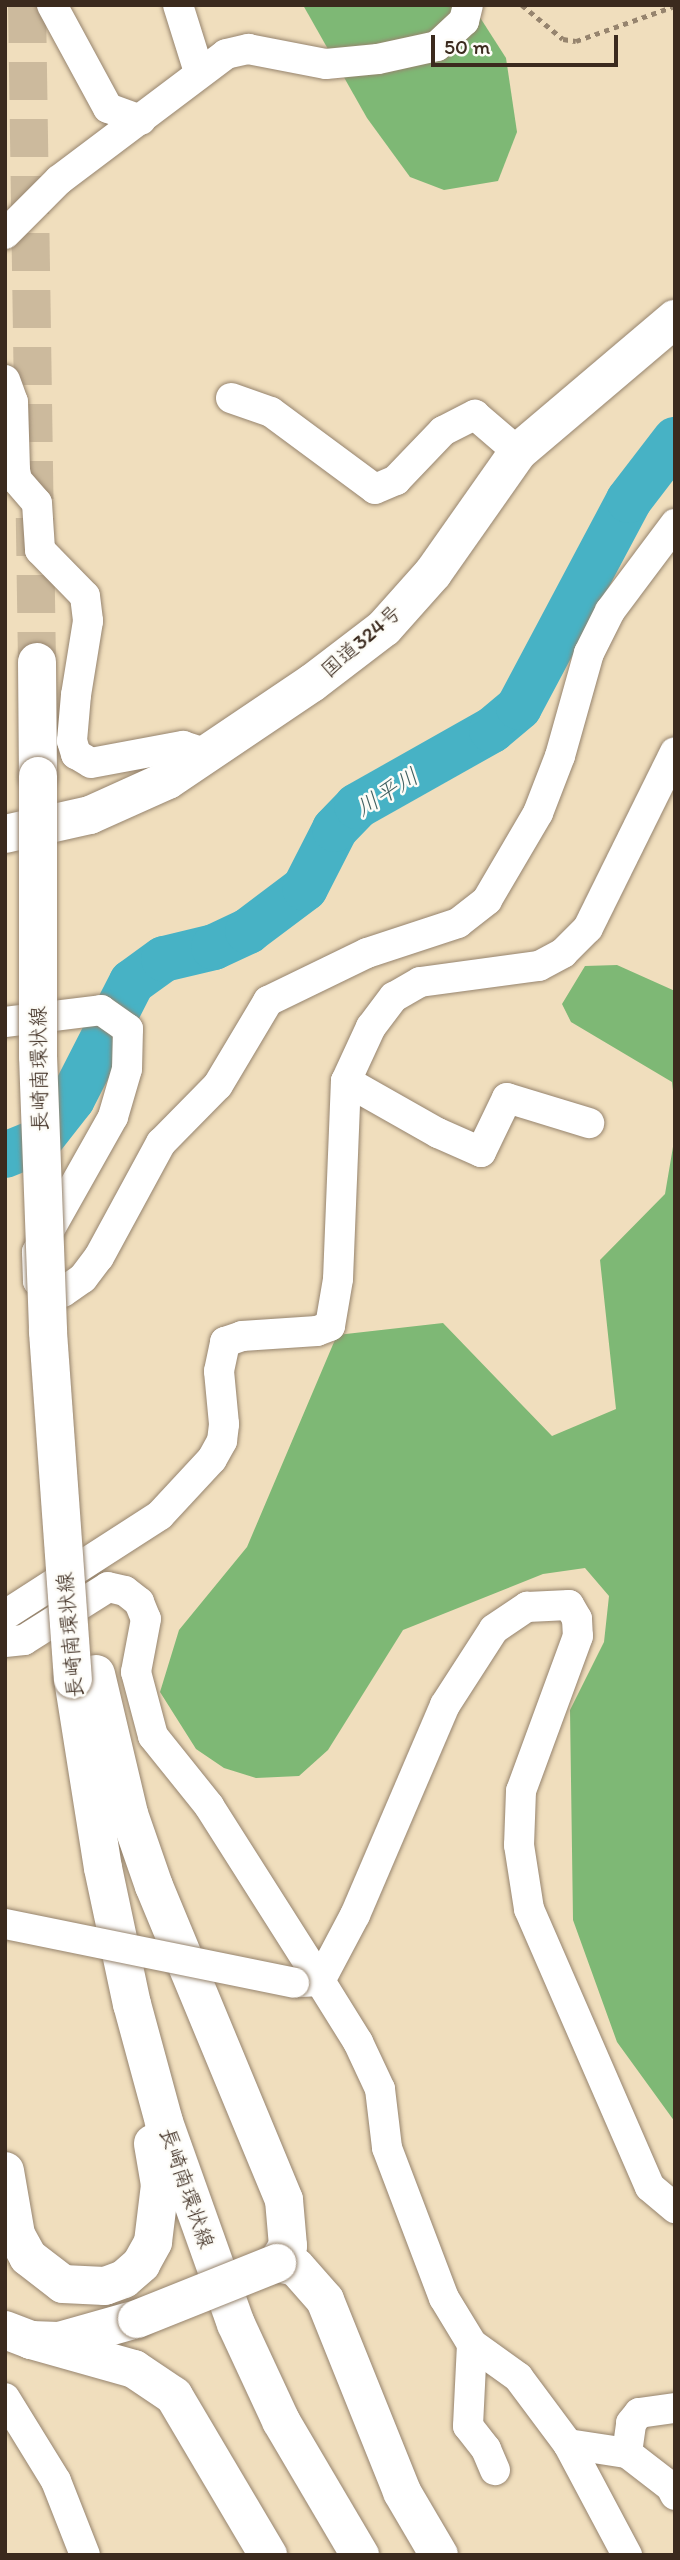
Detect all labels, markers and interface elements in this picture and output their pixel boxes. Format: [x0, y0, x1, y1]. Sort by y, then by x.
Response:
scale bar [435, 21, 622, 65]
text: 50 m [444, 34, 490, 59]
street label: 国道324号 [316, 599, 406, 683]
water label: 川平川 [350, 762, 424, 822]
street label: 長崎南環状線 [25, 1006, 53, 1132]
street label: 長崎南環状線 [52, 1571, 88, 1699]
street label: 長崎南環状線 [155, 2124, 219, 2252]

